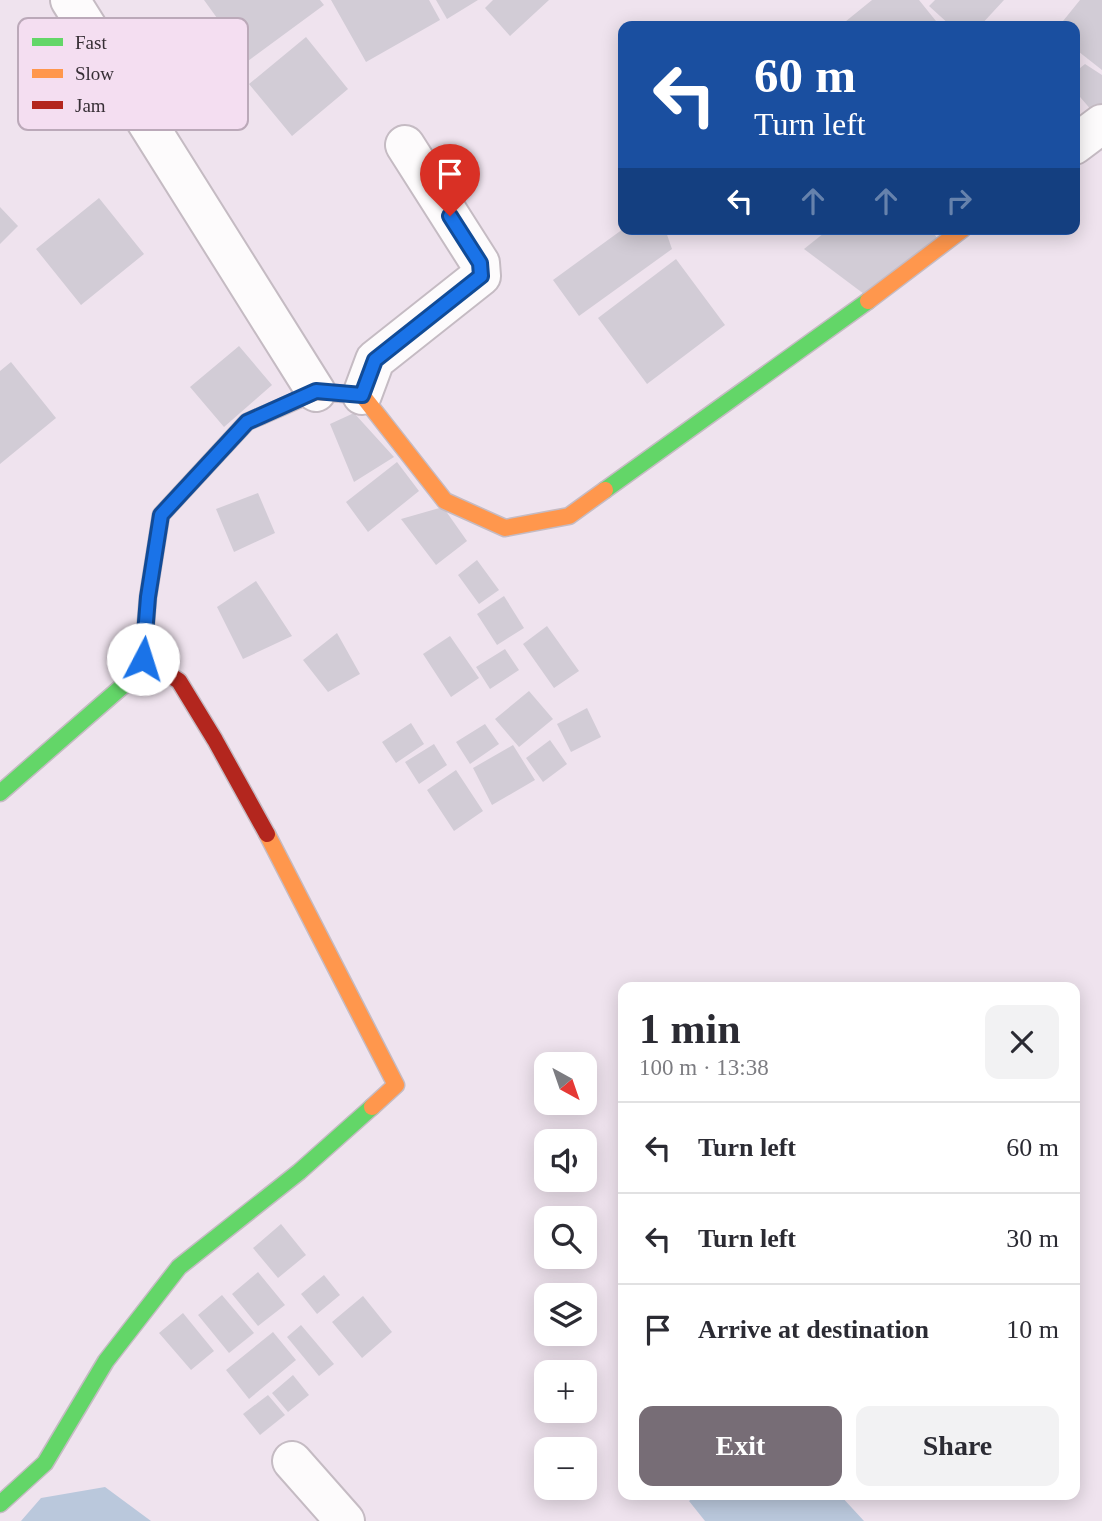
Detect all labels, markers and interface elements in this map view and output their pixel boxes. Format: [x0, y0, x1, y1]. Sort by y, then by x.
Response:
legend [18, 18, 248, 130]
text: Fast [75, 32, 107, 53]
text: 60 m [754, 48, 856, 103]
icon: left [639, 49, 730, 140]
text: Slow [75, 63, 114, 84]
text: Jam [75, 95, 106, 116]
text: Turn left [754, 106, 866, 142]
pin [420, 144, 480, 216]
icon: arrive [431, 155, 469, 193]
icon: left [721, 182, 759, 220]
icon: ahead [794, 182, 832, 220]
icon: ahead [867, 182, 905, 220]
icon: right [940, 182, 978, 220]
position arrow [106, 622, 180, 696]
button: close [985, 1005, 1059, 1079]
text: 1 min [639, 1006, 741, 1052]
north arrow [534, 1052, 597, 1115]
map controls [534, 1052, 597, 1500]
text: 100 m · 13:38 [639, 1055, 769, 1080]
button: sound [534, 1129, 597, 1192]
icon: left [639, 1129, 677, 1167]
text: Turn left [698, 1133, 796, 1162]
text: 60 m [1006, 1133, 1059, 1162]
button: search [534, 1206, 597, 1269]
icon: left [639, 1220, 677, 1258]
text: Turn left [698, 1224, 796, 1253]
text: 30 m [1006, 1224, 1059, 1253]
button: layers [534, 1283, 597, 1346]
icon: arrive [639, 1311, 677, 1349]
text: Arrive at destination [698, 1315, 929, 1344]
text: 10 m [1006, 1315, 1059, 1344]
button: + [534, 1360, 597, 1423]
button: Exit [639, 1406, 842, 1486]
button: Share [856, 1406, 1059, 1486]
button: − [534, 1437, 597, 1500]

